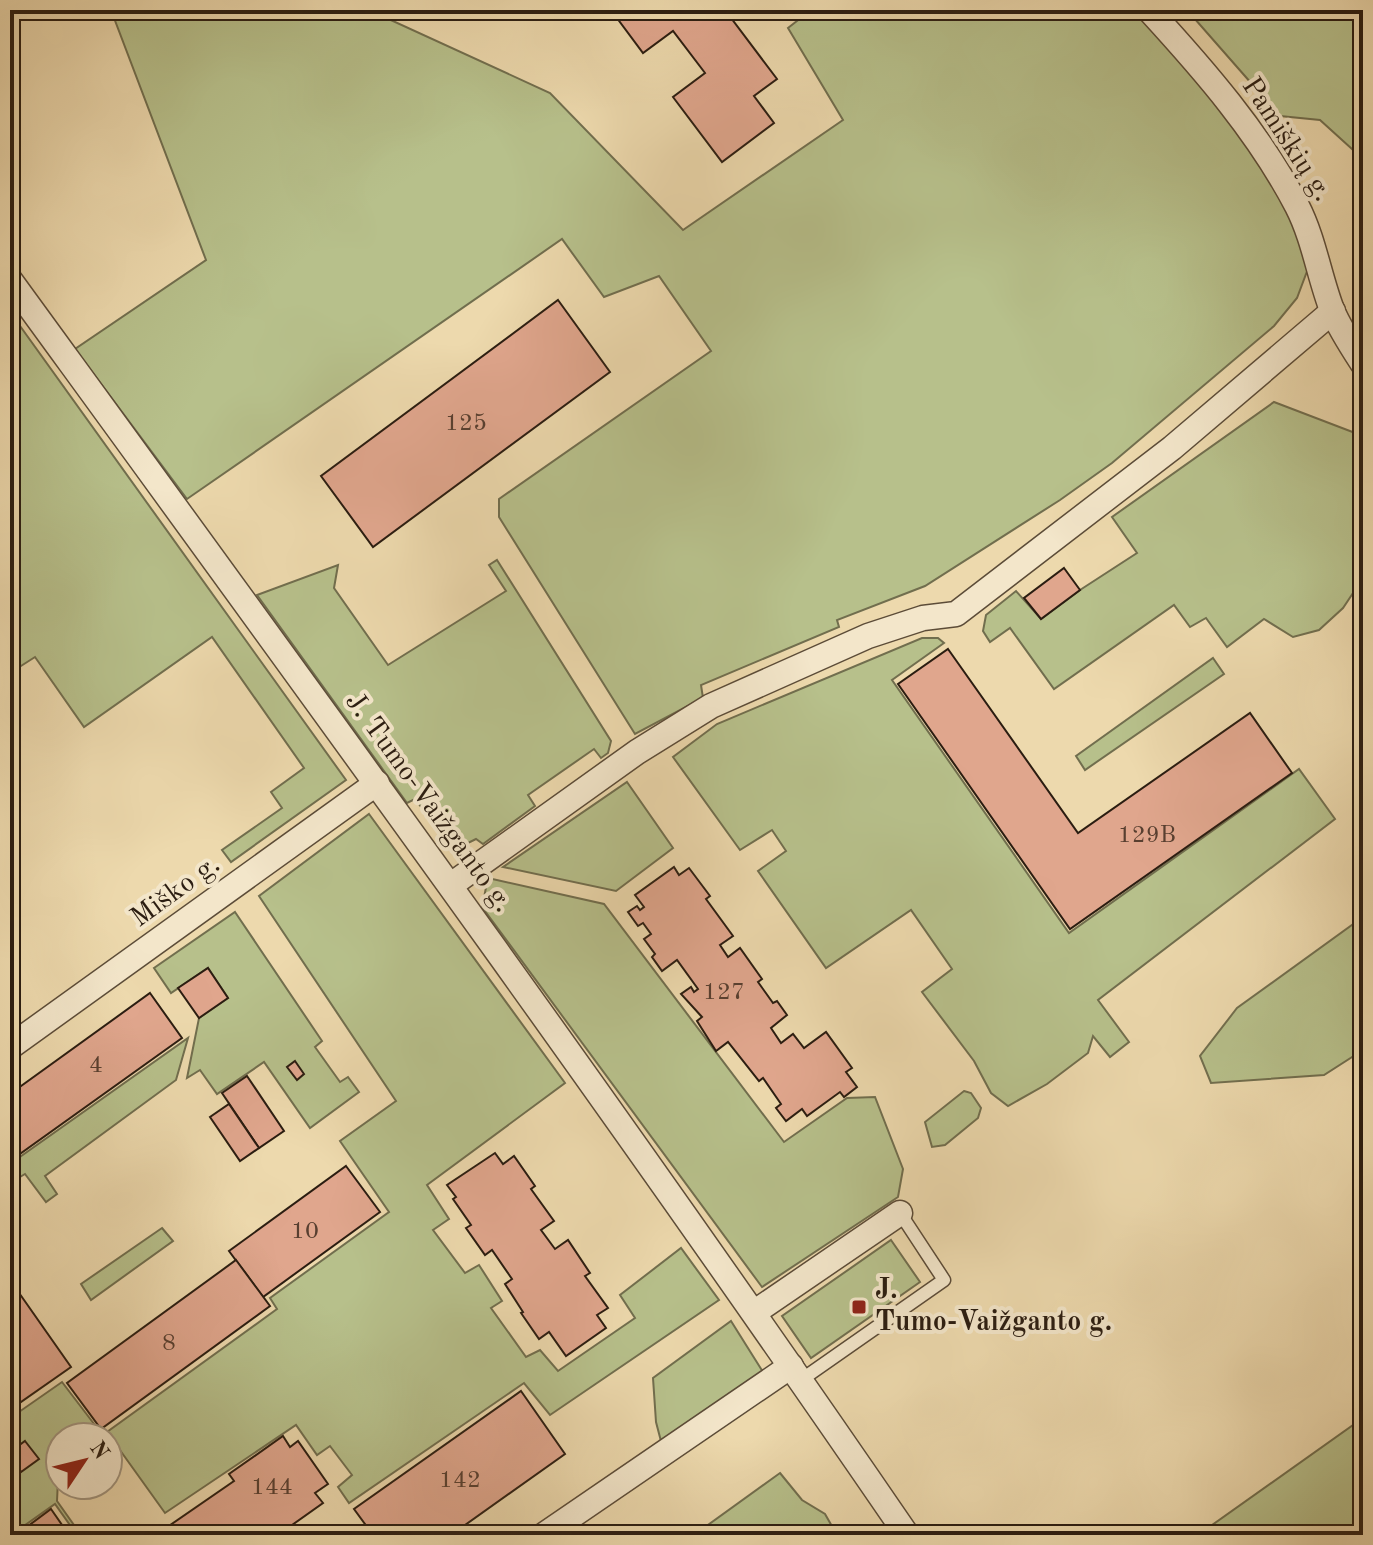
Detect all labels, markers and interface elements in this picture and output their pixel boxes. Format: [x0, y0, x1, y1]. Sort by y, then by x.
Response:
street label: Pamiškių g. [1236, 73, 1336, 207]
house number: 125 [445, 412, 487, 436]
street label: J. Tumo-Vaižganto g. [339, 688, 517, 918]
house number: 129B [1118, 824, 1176, 848]
street label: Miško g. [126, 851, 226, 933]
house number: 127 [703, 981, 745, 1005]
house number: 4 [89, 1054, 103, 1078]
house number: 10 [291, 1220, 319, 1244]
place label: J. Tumo-Vaižganto g. [875, 1277, 1112, 1337]
marker: J. Tumo-Vaižganto g. [850, 1298, 868, 1316]
house number: 8 [162, 1332, 176, 1356]
north arrow [44, 1421, 124, 1501]
text: N [85, 1437, 113, 1464]
house number: 142 [439, 1469, 481, 1493]
house number: 144 [251, 1476, 293, 1500]

